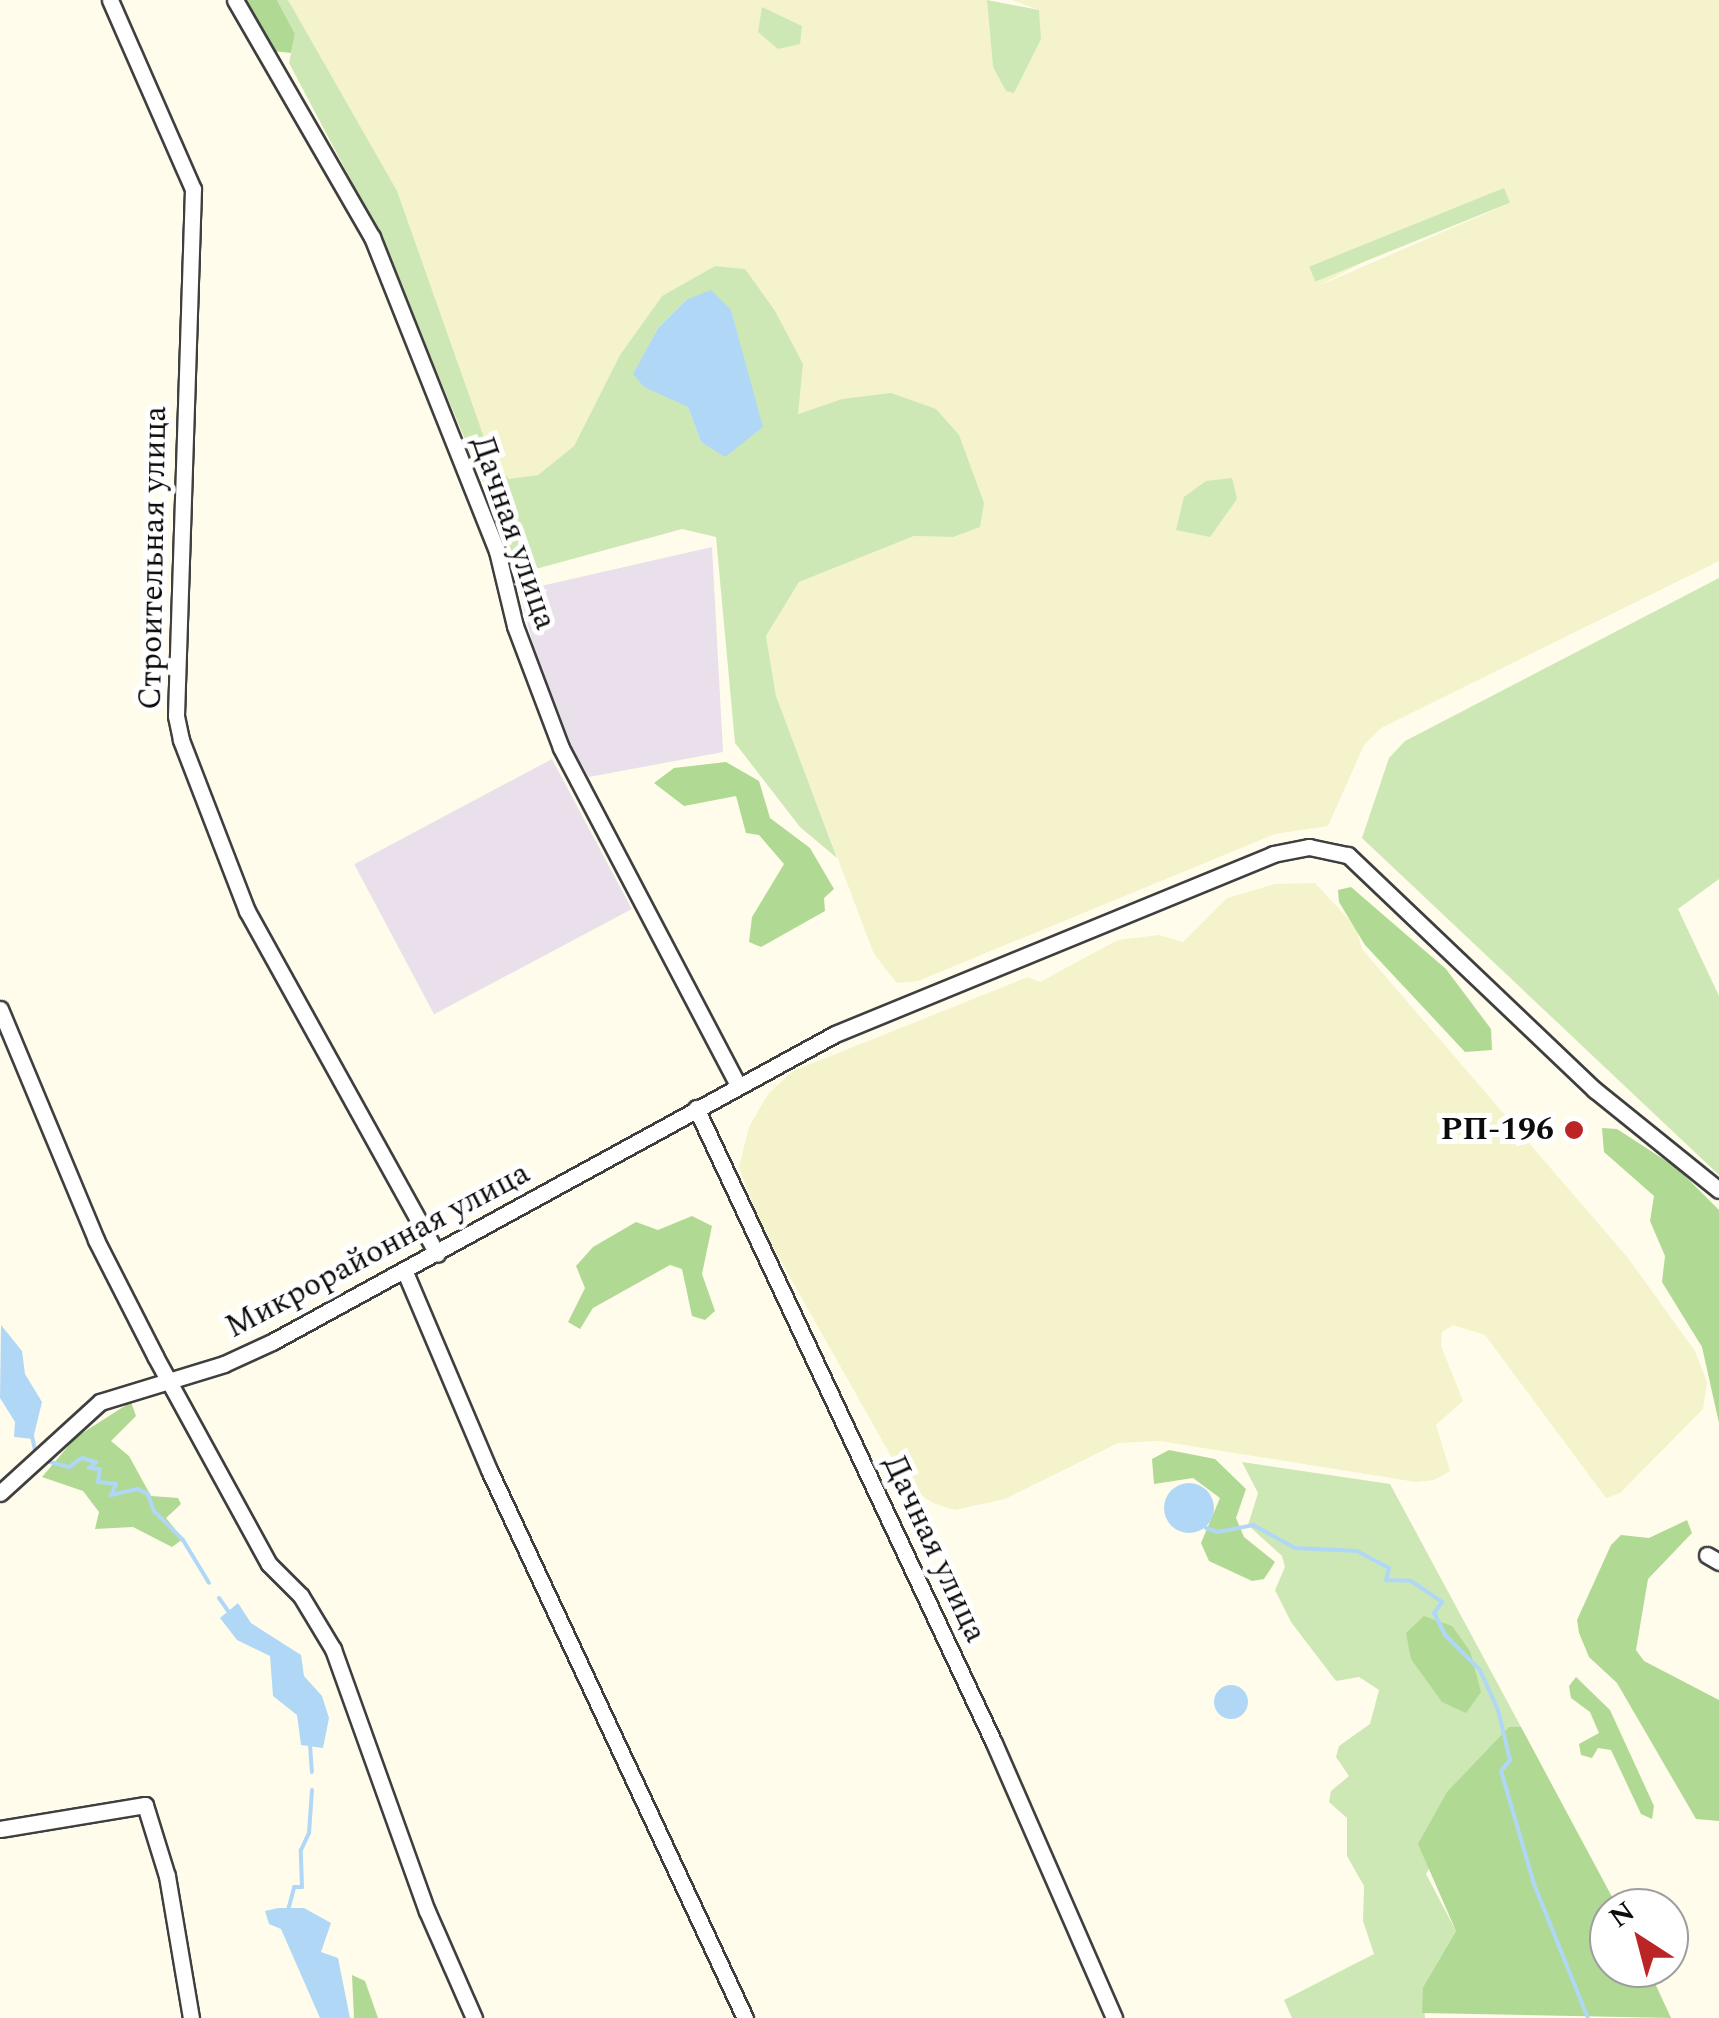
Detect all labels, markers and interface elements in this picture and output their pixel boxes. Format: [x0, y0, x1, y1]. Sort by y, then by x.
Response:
street label: Строительная улица [132, 406, 176, 710]
street label: Дачная улица [462, 431, 564, 635]
place label: РП-196 [1440, 1111, 1554, 1149]
marker: РП-196 [1563, 1119, 1585, 1141]
street label: Микрорайонная улица [219, 1155, 537, 1347]
street label: Дачная улица [874, 1449, 994, 1649]
north arrow [1589, 1888, 1689, 1988]
text: N [1600, 1891, 1644, 1939]

